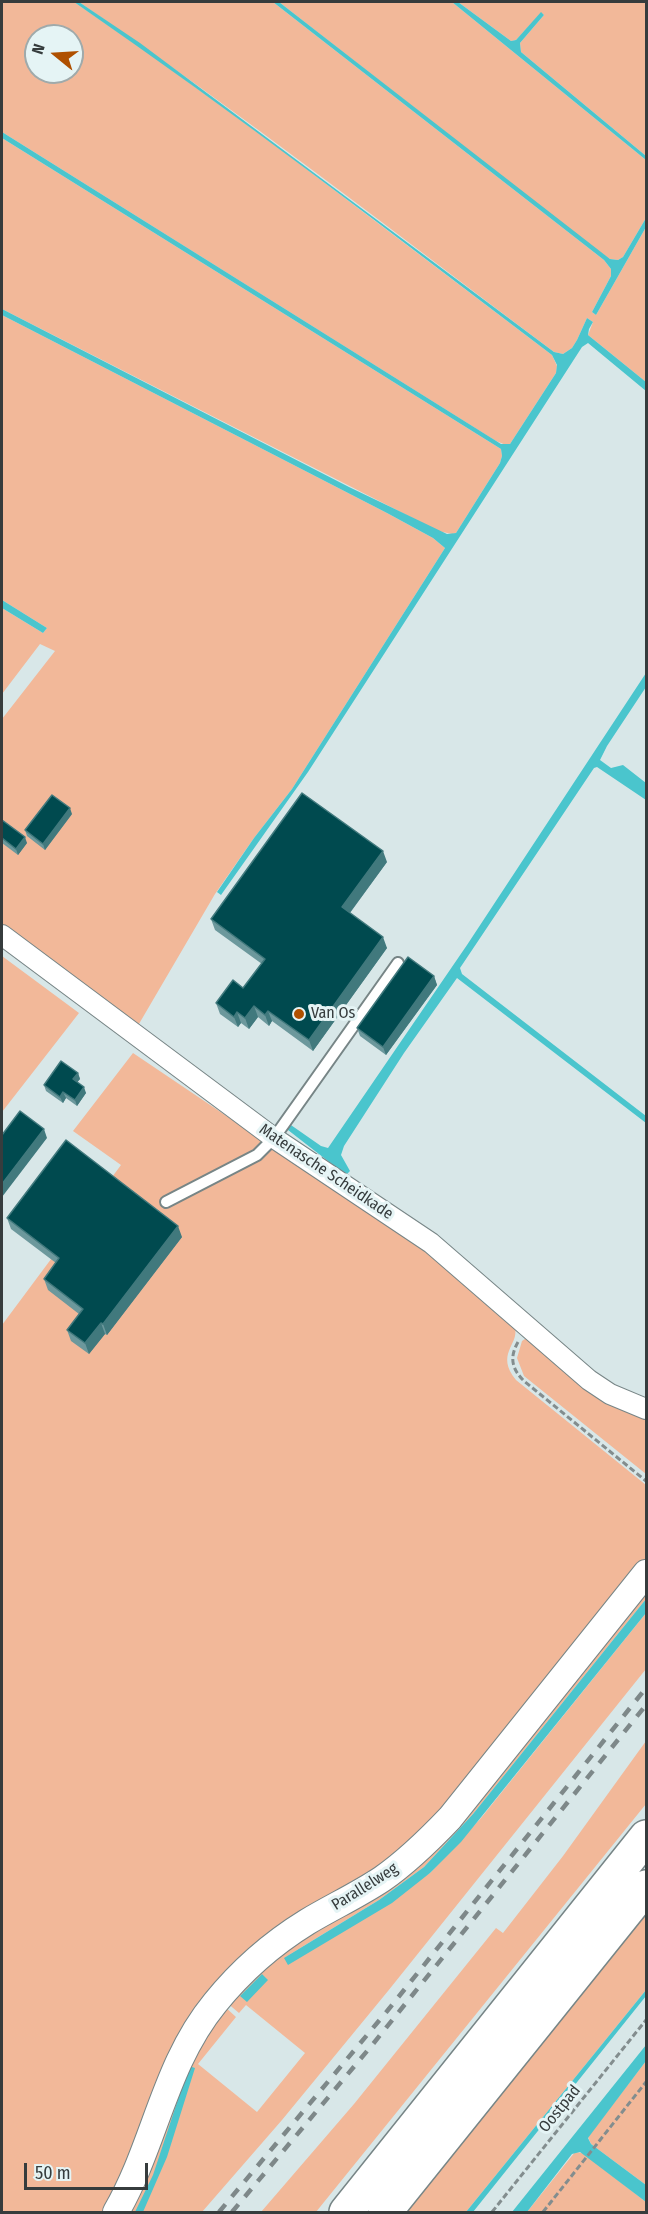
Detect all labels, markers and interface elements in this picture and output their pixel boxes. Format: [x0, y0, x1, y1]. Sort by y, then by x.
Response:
north arrow [24, 24, 84, 84]
text: N [28, 41, 49, 56]
place label: Van Os [311, 1004, 355, 1024]
marker: Van Os [292, 1007, 306, 1021]
street label: Matenasche Scheidkade [255, 1120, 397, 1224]
street label: Parallelweg [328, 1859, 402, 1915]
street label: Oostpad [535, 2081, 585, 2137]
scale bar [27, 2151, 152, 2189]
text: 50 m [35, 2162, 71, 2184]

